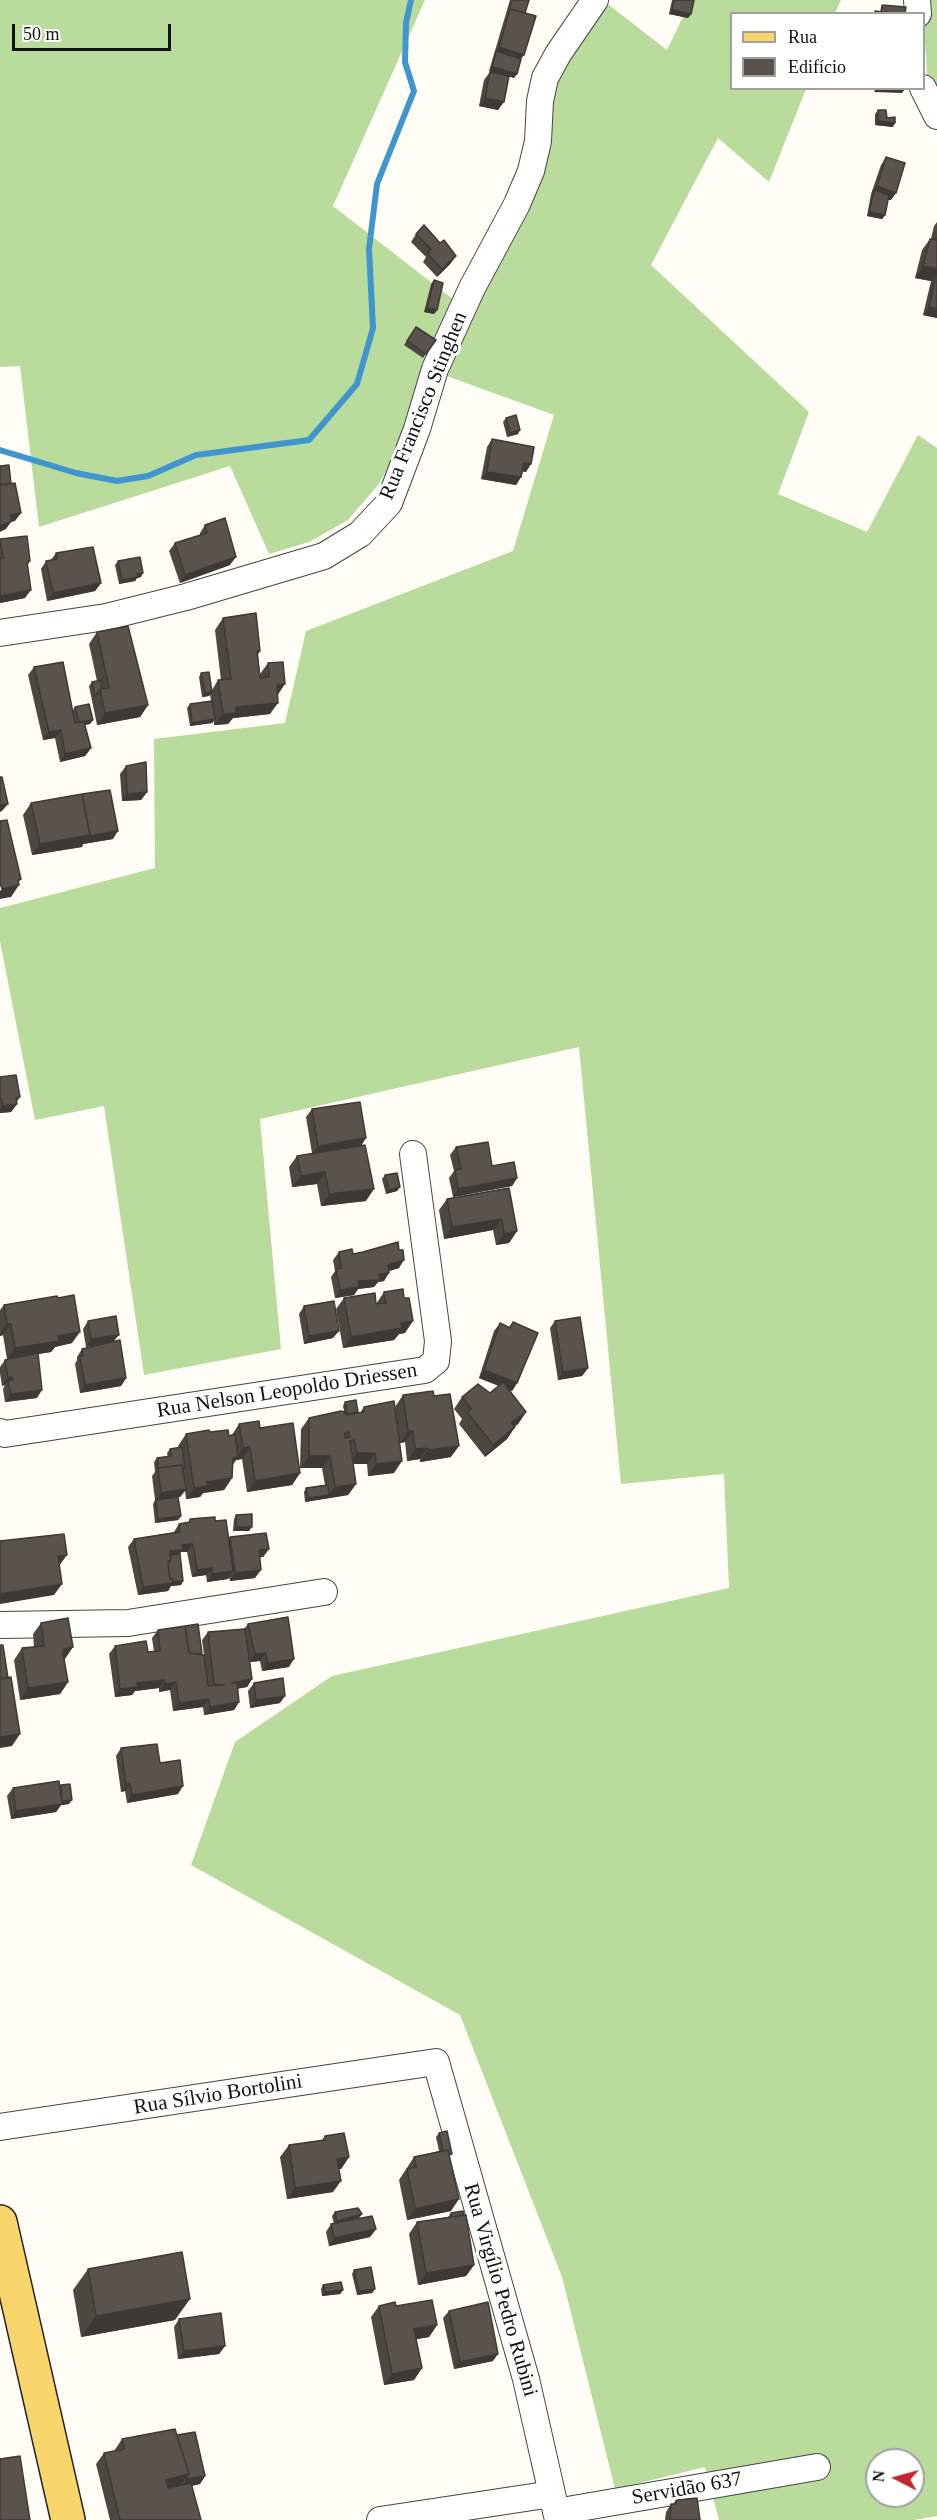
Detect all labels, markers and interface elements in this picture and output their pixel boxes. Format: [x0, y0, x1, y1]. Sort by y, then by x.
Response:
scale bar [15, 12, 174, 50]
legend [730, 12, 925, 90]
text: 50 m [23, 24, 60, 44]
text: Rua [788, 27, 817, 47]
text: Edifício [788, 57, 846, 77]
street label: Rua Francisco Stinghen [375, 308, 473, 504]
street label: Rua Nelson Leopoldo Driessen [155, 1358, 419, 1424]
street label: Rua Sílvio Bortolini [132, 2069, 304, 2121]
street label: Rua Virgílio Pedro Rubini [457, 2180, 543, 2400]
north arrow [865, 2448, 925, 2508]
street label: Servidão 637 [630, 2467, 744, 2511]
text: N [870, 2470, 888, 2483]

